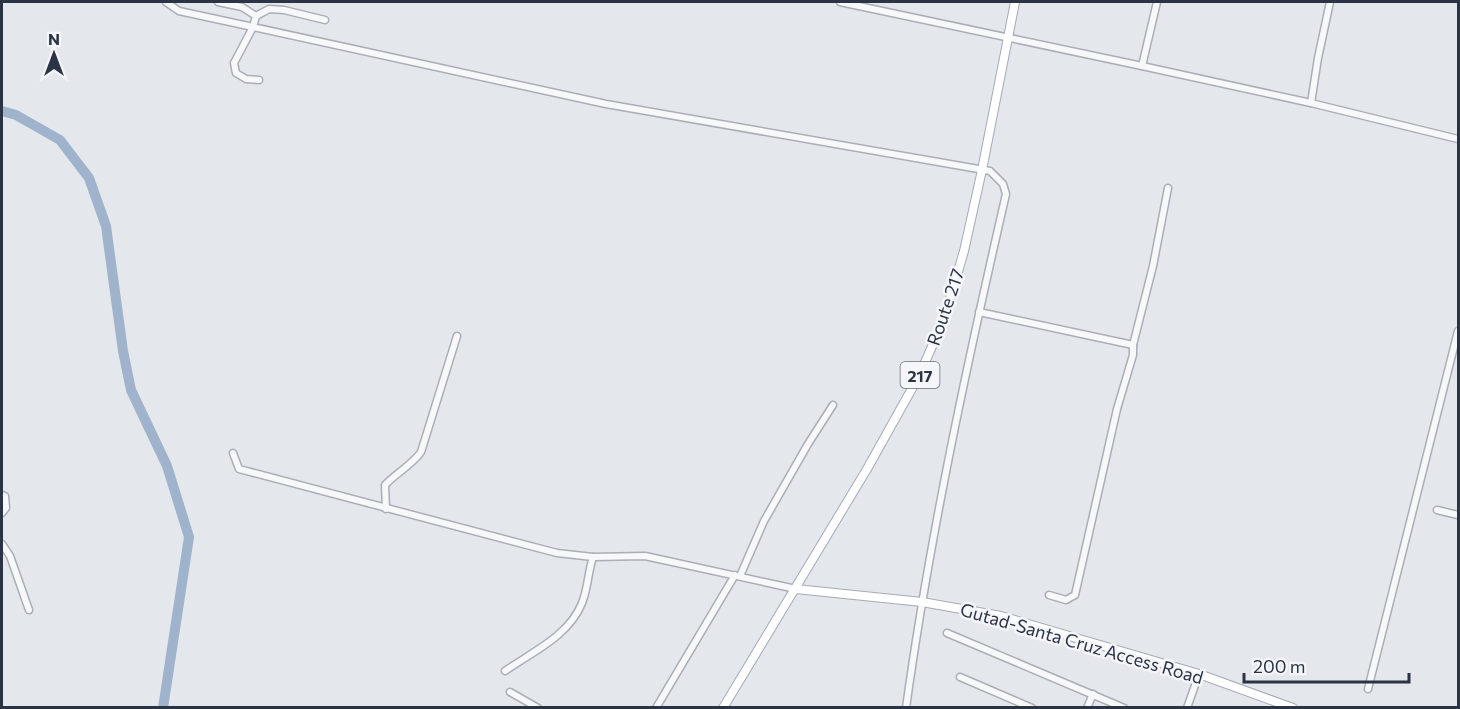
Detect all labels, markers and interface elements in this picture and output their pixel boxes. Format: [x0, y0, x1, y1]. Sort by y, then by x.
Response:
north arrow [24, 24, 84, 84]
text: N [48, 29, 60, 48]
street label: Route 217 [922, 266, 968, 348]
road number: 217 [900, 362, 940, 388]
street label: Gutad-Santa Cruz Access Road [958, 598, 1206, 688]
scale bar [1244, 646, 1409, 684]
text: 200 m [1253, 655, 1306, 677]

